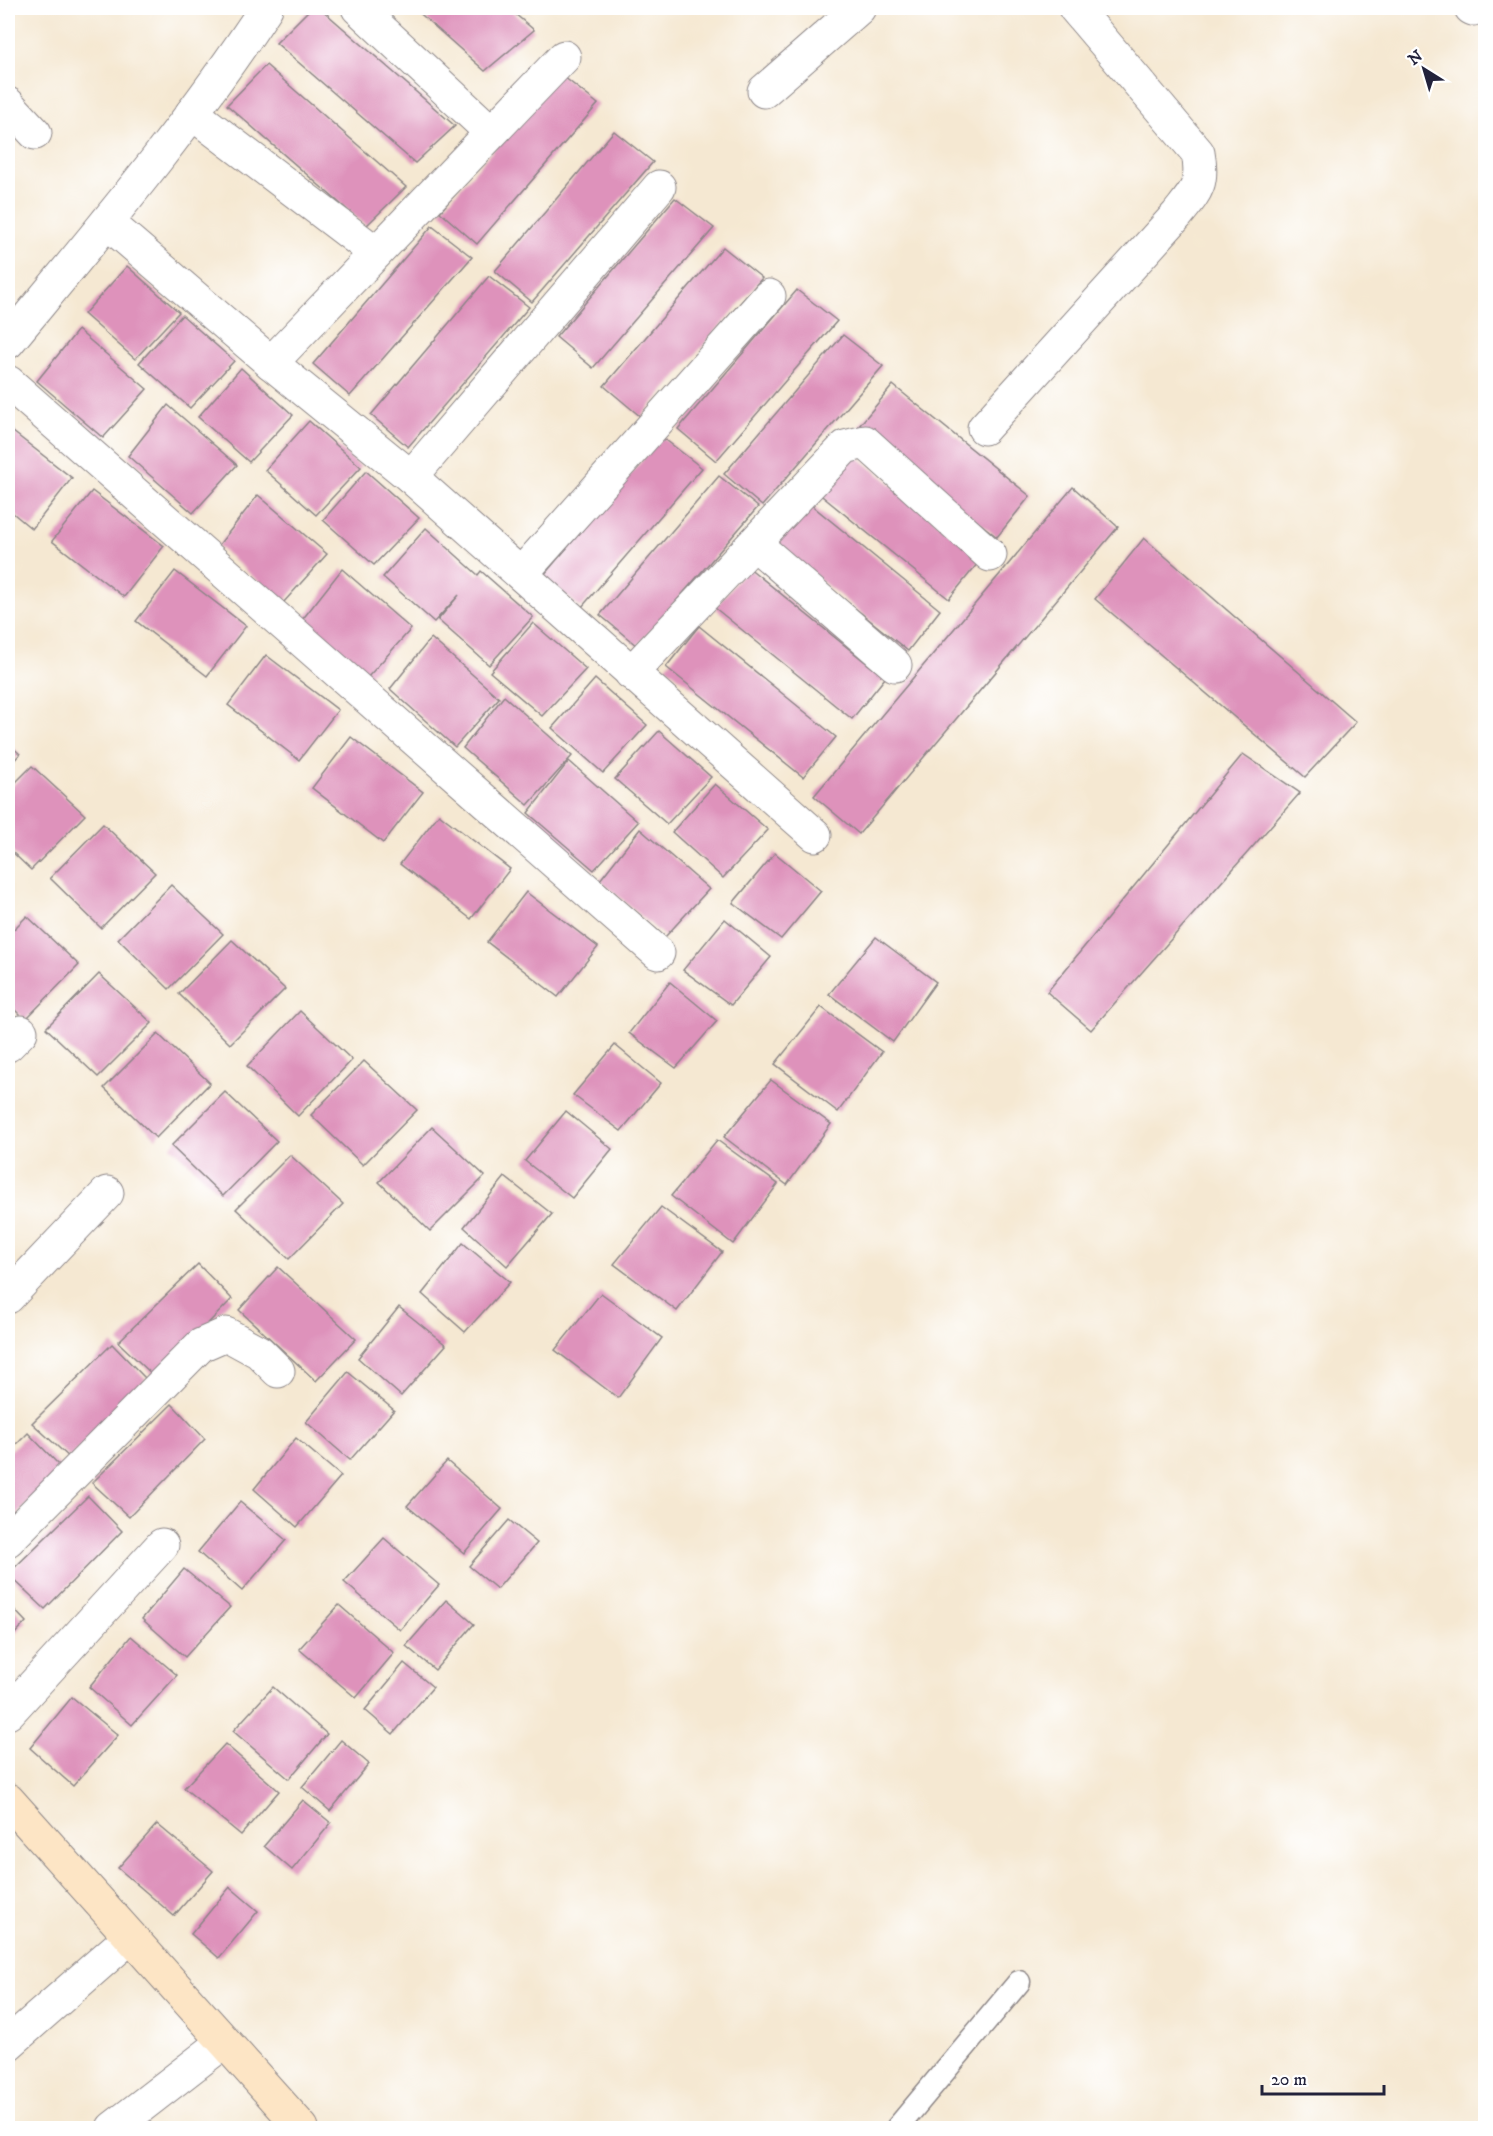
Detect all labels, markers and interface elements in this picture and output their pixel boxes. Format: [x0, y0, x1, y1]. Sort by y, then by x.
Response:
north arrow [1394, 39, 1454, 99]
text: N [1404, 46, 1427, 70]
scale bar [1262, 2058, 1384, 2096]
text: 20 m [1271, 2069, 1307, 2091]

